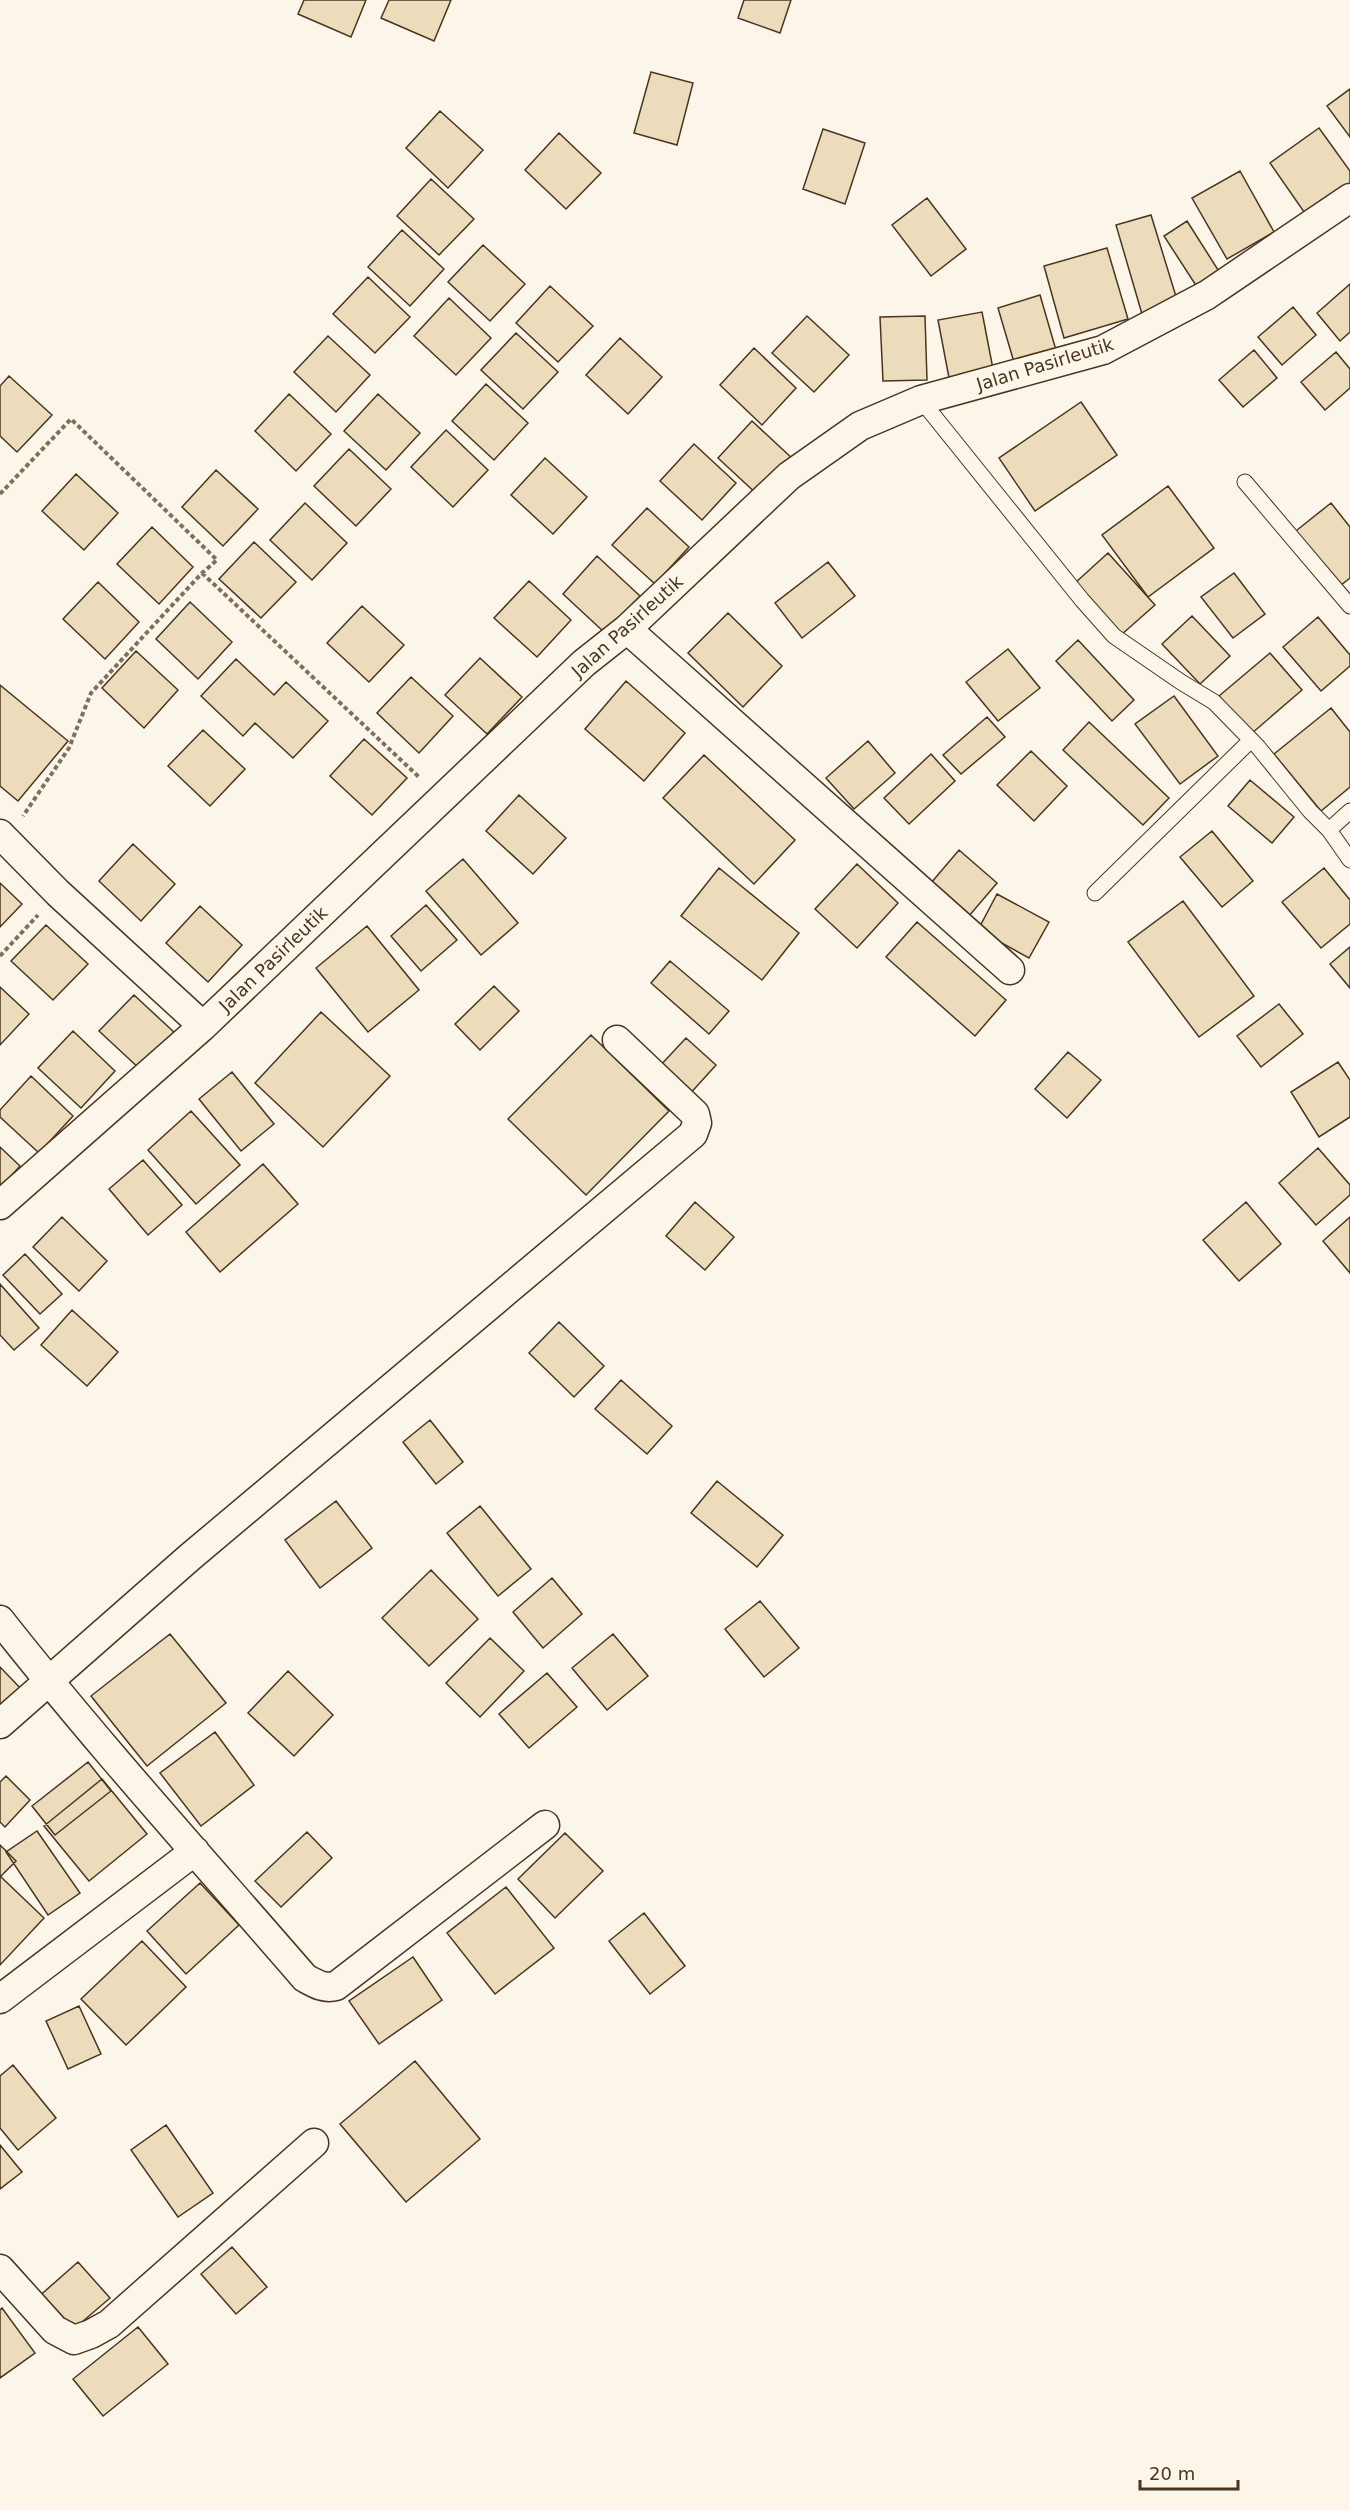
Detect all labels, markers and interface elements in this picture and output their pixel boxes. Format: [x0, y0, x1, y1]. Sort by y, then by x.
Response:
street label: Jalan Pasirleutik [973, 333, 1117, 395]
street label: Jalan Pasirleutik [566, 570, 687, 682]
street label: Jalan Pasirleutik [214, 902, 332, 1017]
scale bar [1140, 2453, 1238, 2491]
text: 20 m [1149, 2463, 1195, 2484]

